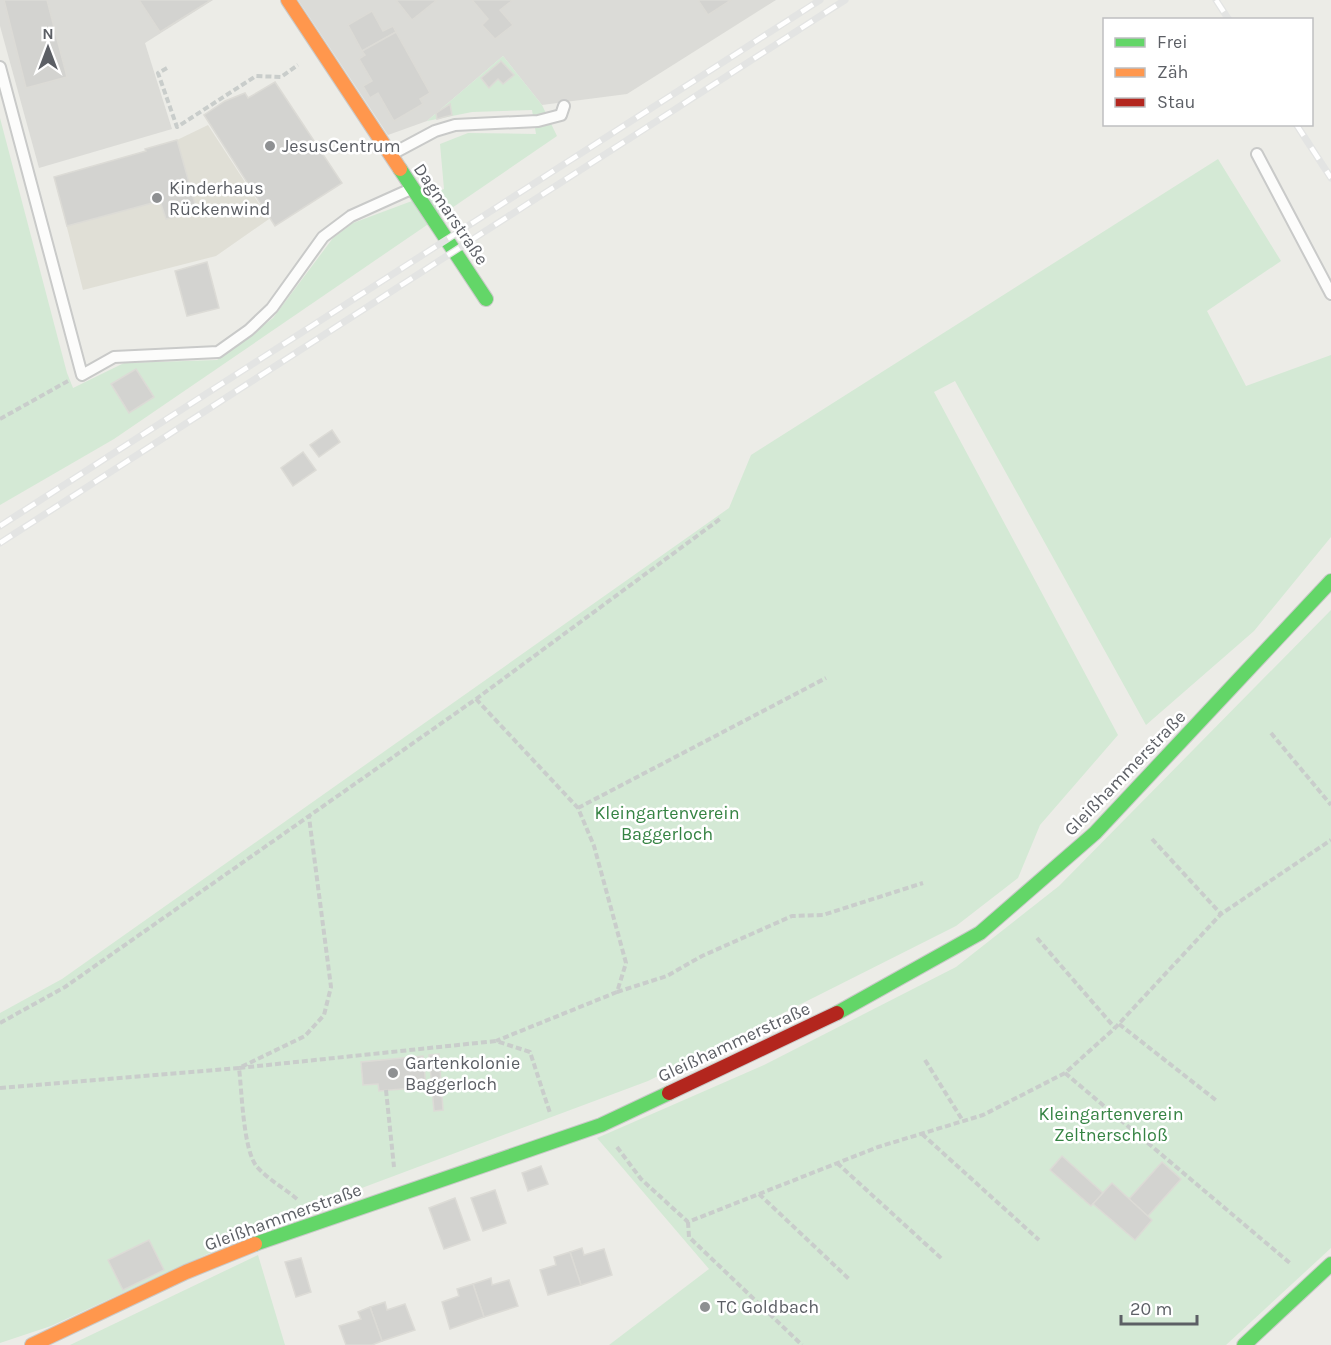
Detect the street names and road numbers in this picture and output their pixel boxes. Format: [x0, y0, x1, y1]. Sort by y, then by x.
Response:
street label: Dagmarstraße [409, 159, 493, 269]
street label: Gleißhammerstraße [1060, 706, 1190, 840]
street label: Gleißhammerstraße [654, 997, 814, 1087]
street label: Gleißhammerstraße [202, 1178, 364, 1256]

